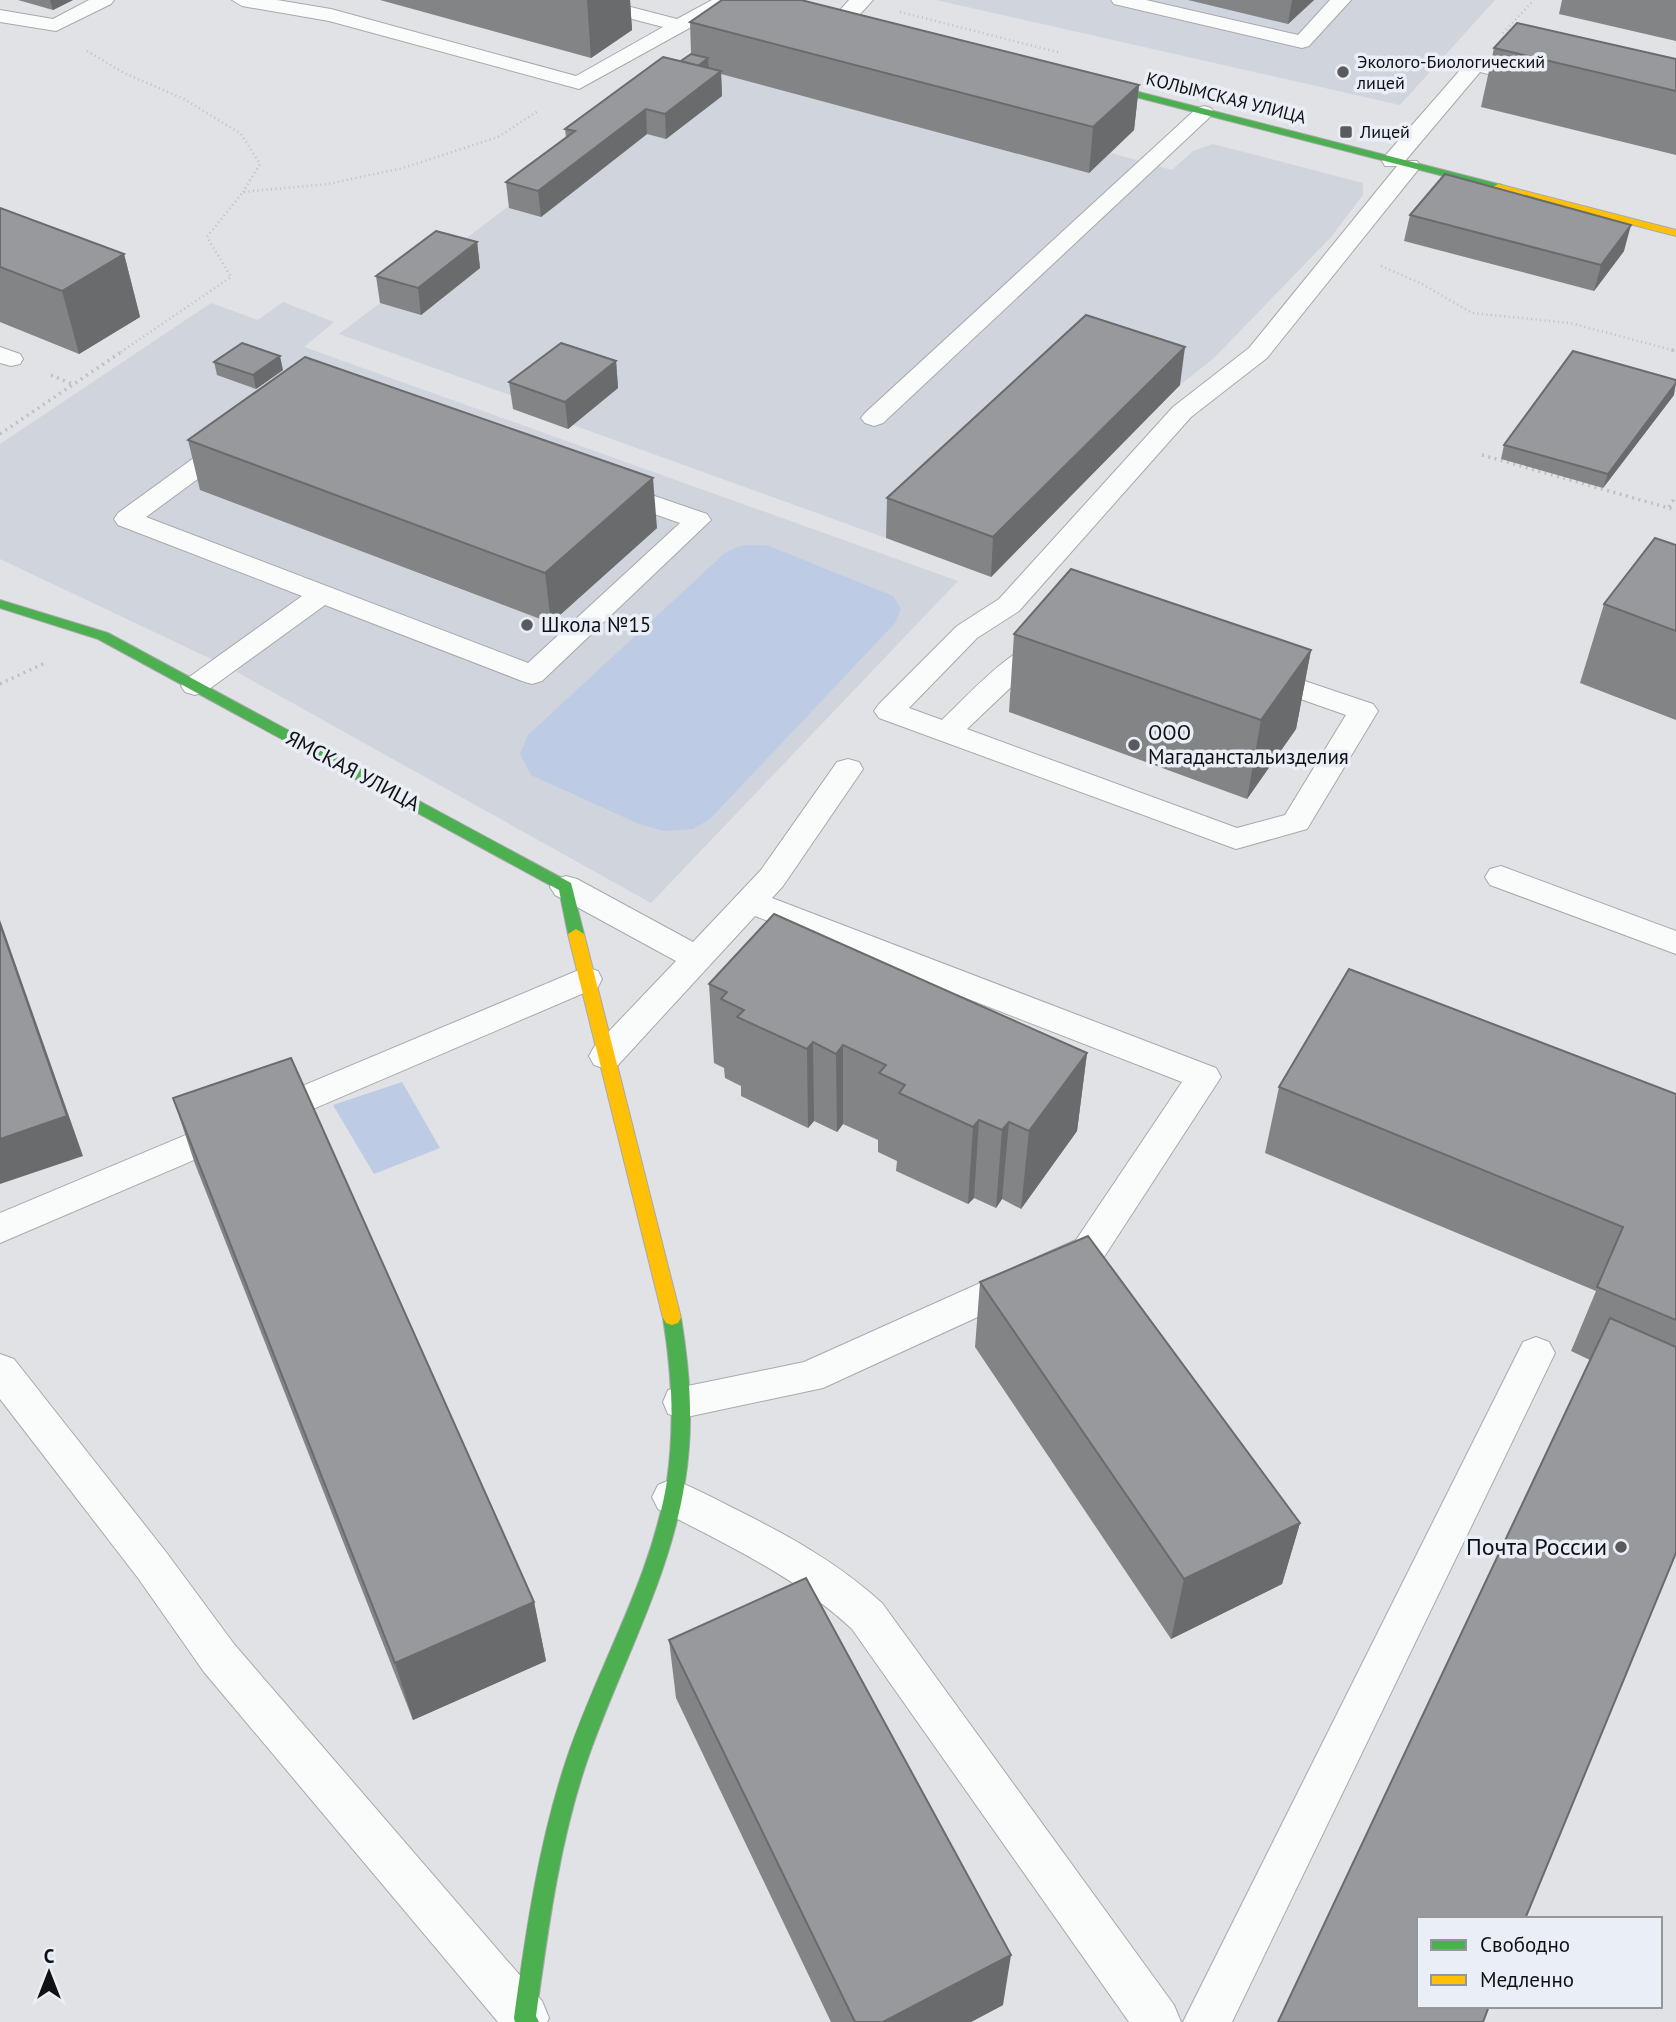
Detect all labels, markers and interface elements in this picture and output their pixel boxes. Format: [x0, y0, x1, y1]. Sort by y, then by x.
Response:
place label: Эколого-Биологический лицей [1356, 50, 1545, 94]
marker: Эколого-Биологический лицей [1335, 64, 1351, 80]
street label: КОЛЫМСКАЯ УЛИЦА [1144, 66, 1309, 129]
place label: Лицей [1359, 120, 1410, 143]
marker: Лицей [1338, 124, 1354, 140]
place label: Школа №15 [541, 611, 651, 638]
marker: Школа №15 [519, 617, 535, 633]
place label: ООО Магаданстальизделия [1148, 719, 1349, 770]
street label: ЯМСКАЯ УЛИЦА [282, 724, 425, 817]
marker: ООО Магаданстальизделия [1126, 737, 1142, 753]
place label: Почта России [1466, 1531, 1607, 1562]
marker: Почта России [1613, 1539, 1629, 1555]
legend [1417, 1917, 1662, 2008]
text: Свободно [1480, 1931, 1570, 1958]
north arrow [14, 1938, 84, 2008]
text: С [44, 1944, 55, 1968]
text: Медленно [1480, 1966, 1574, 1993]

